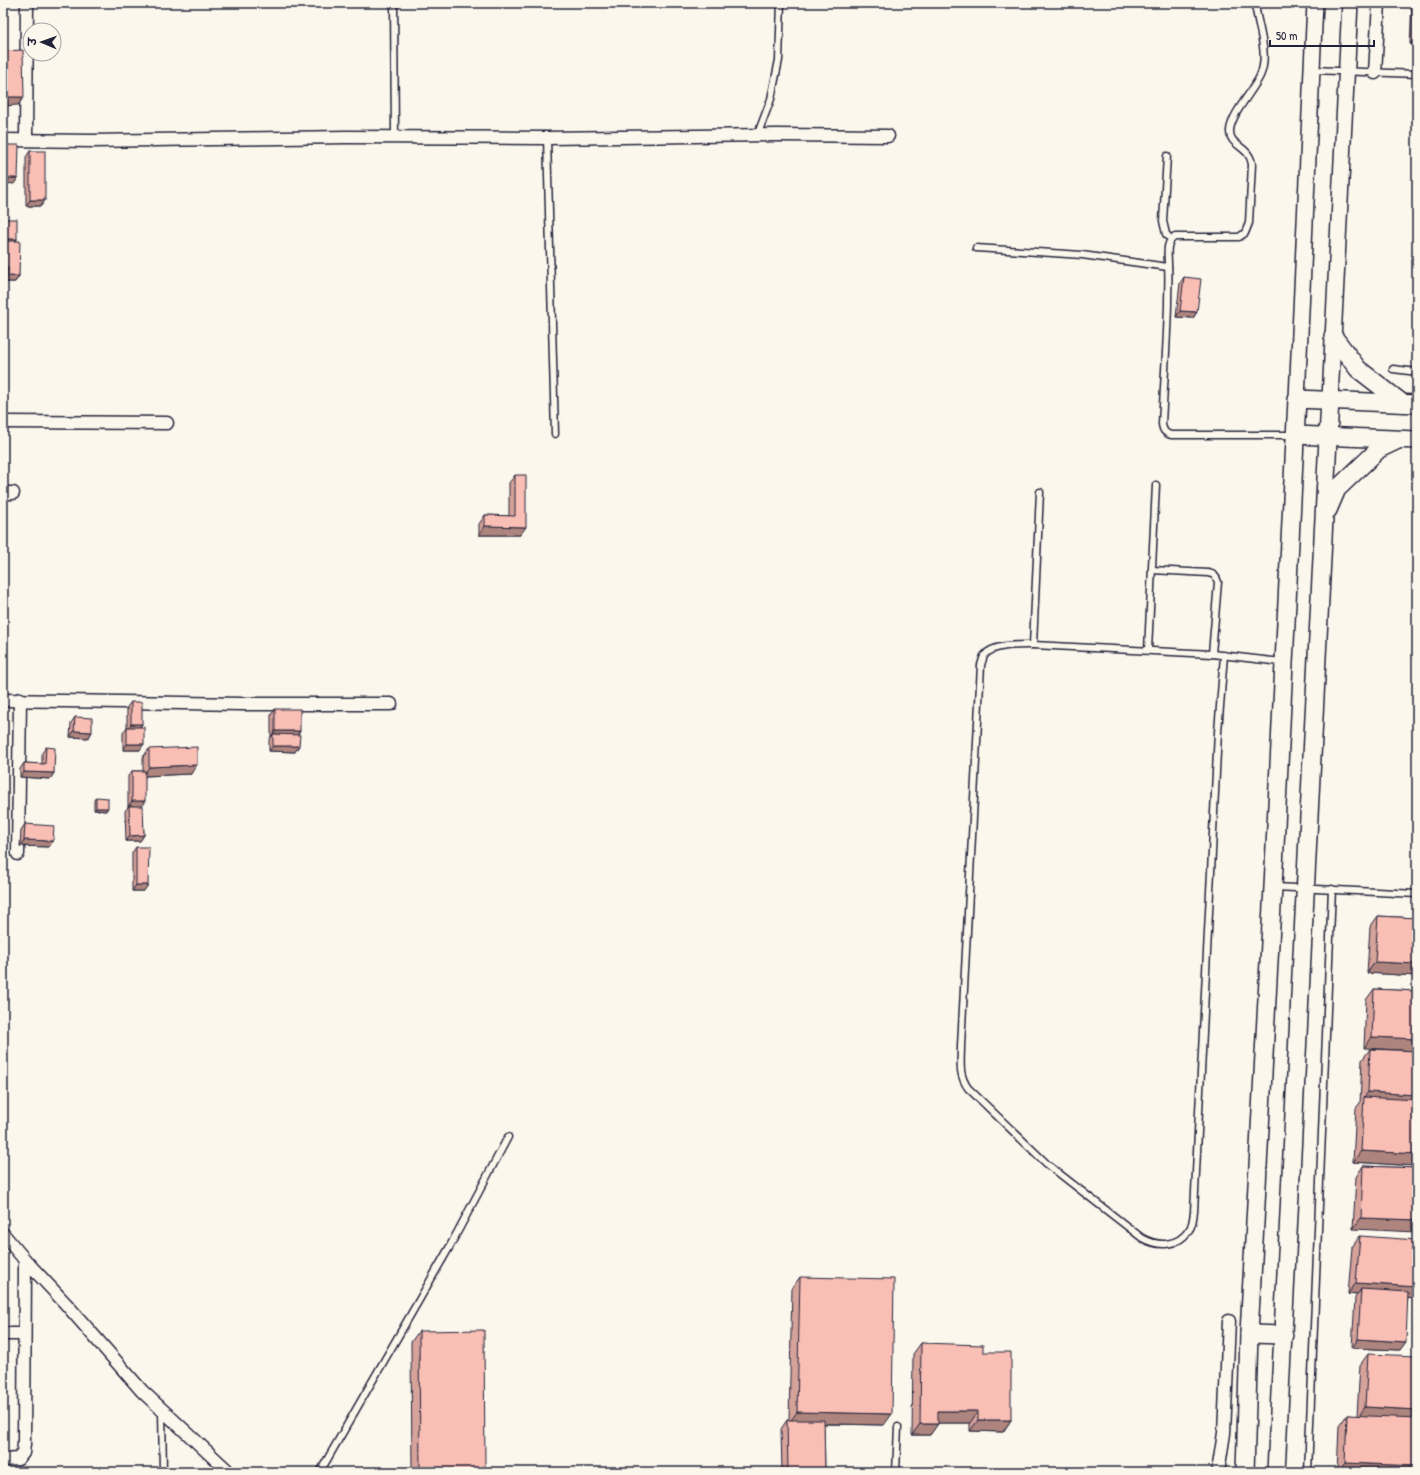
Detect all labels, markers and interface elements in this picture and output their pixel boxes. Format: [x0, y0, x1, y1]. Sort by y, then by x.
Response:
north arrow [22, 22, 62, 62]
scale bar [1270, 22, 1374, 48]
text: 50 m [1276, 27, 1297, 44]
text: उ [25, 36, 39, 47]

